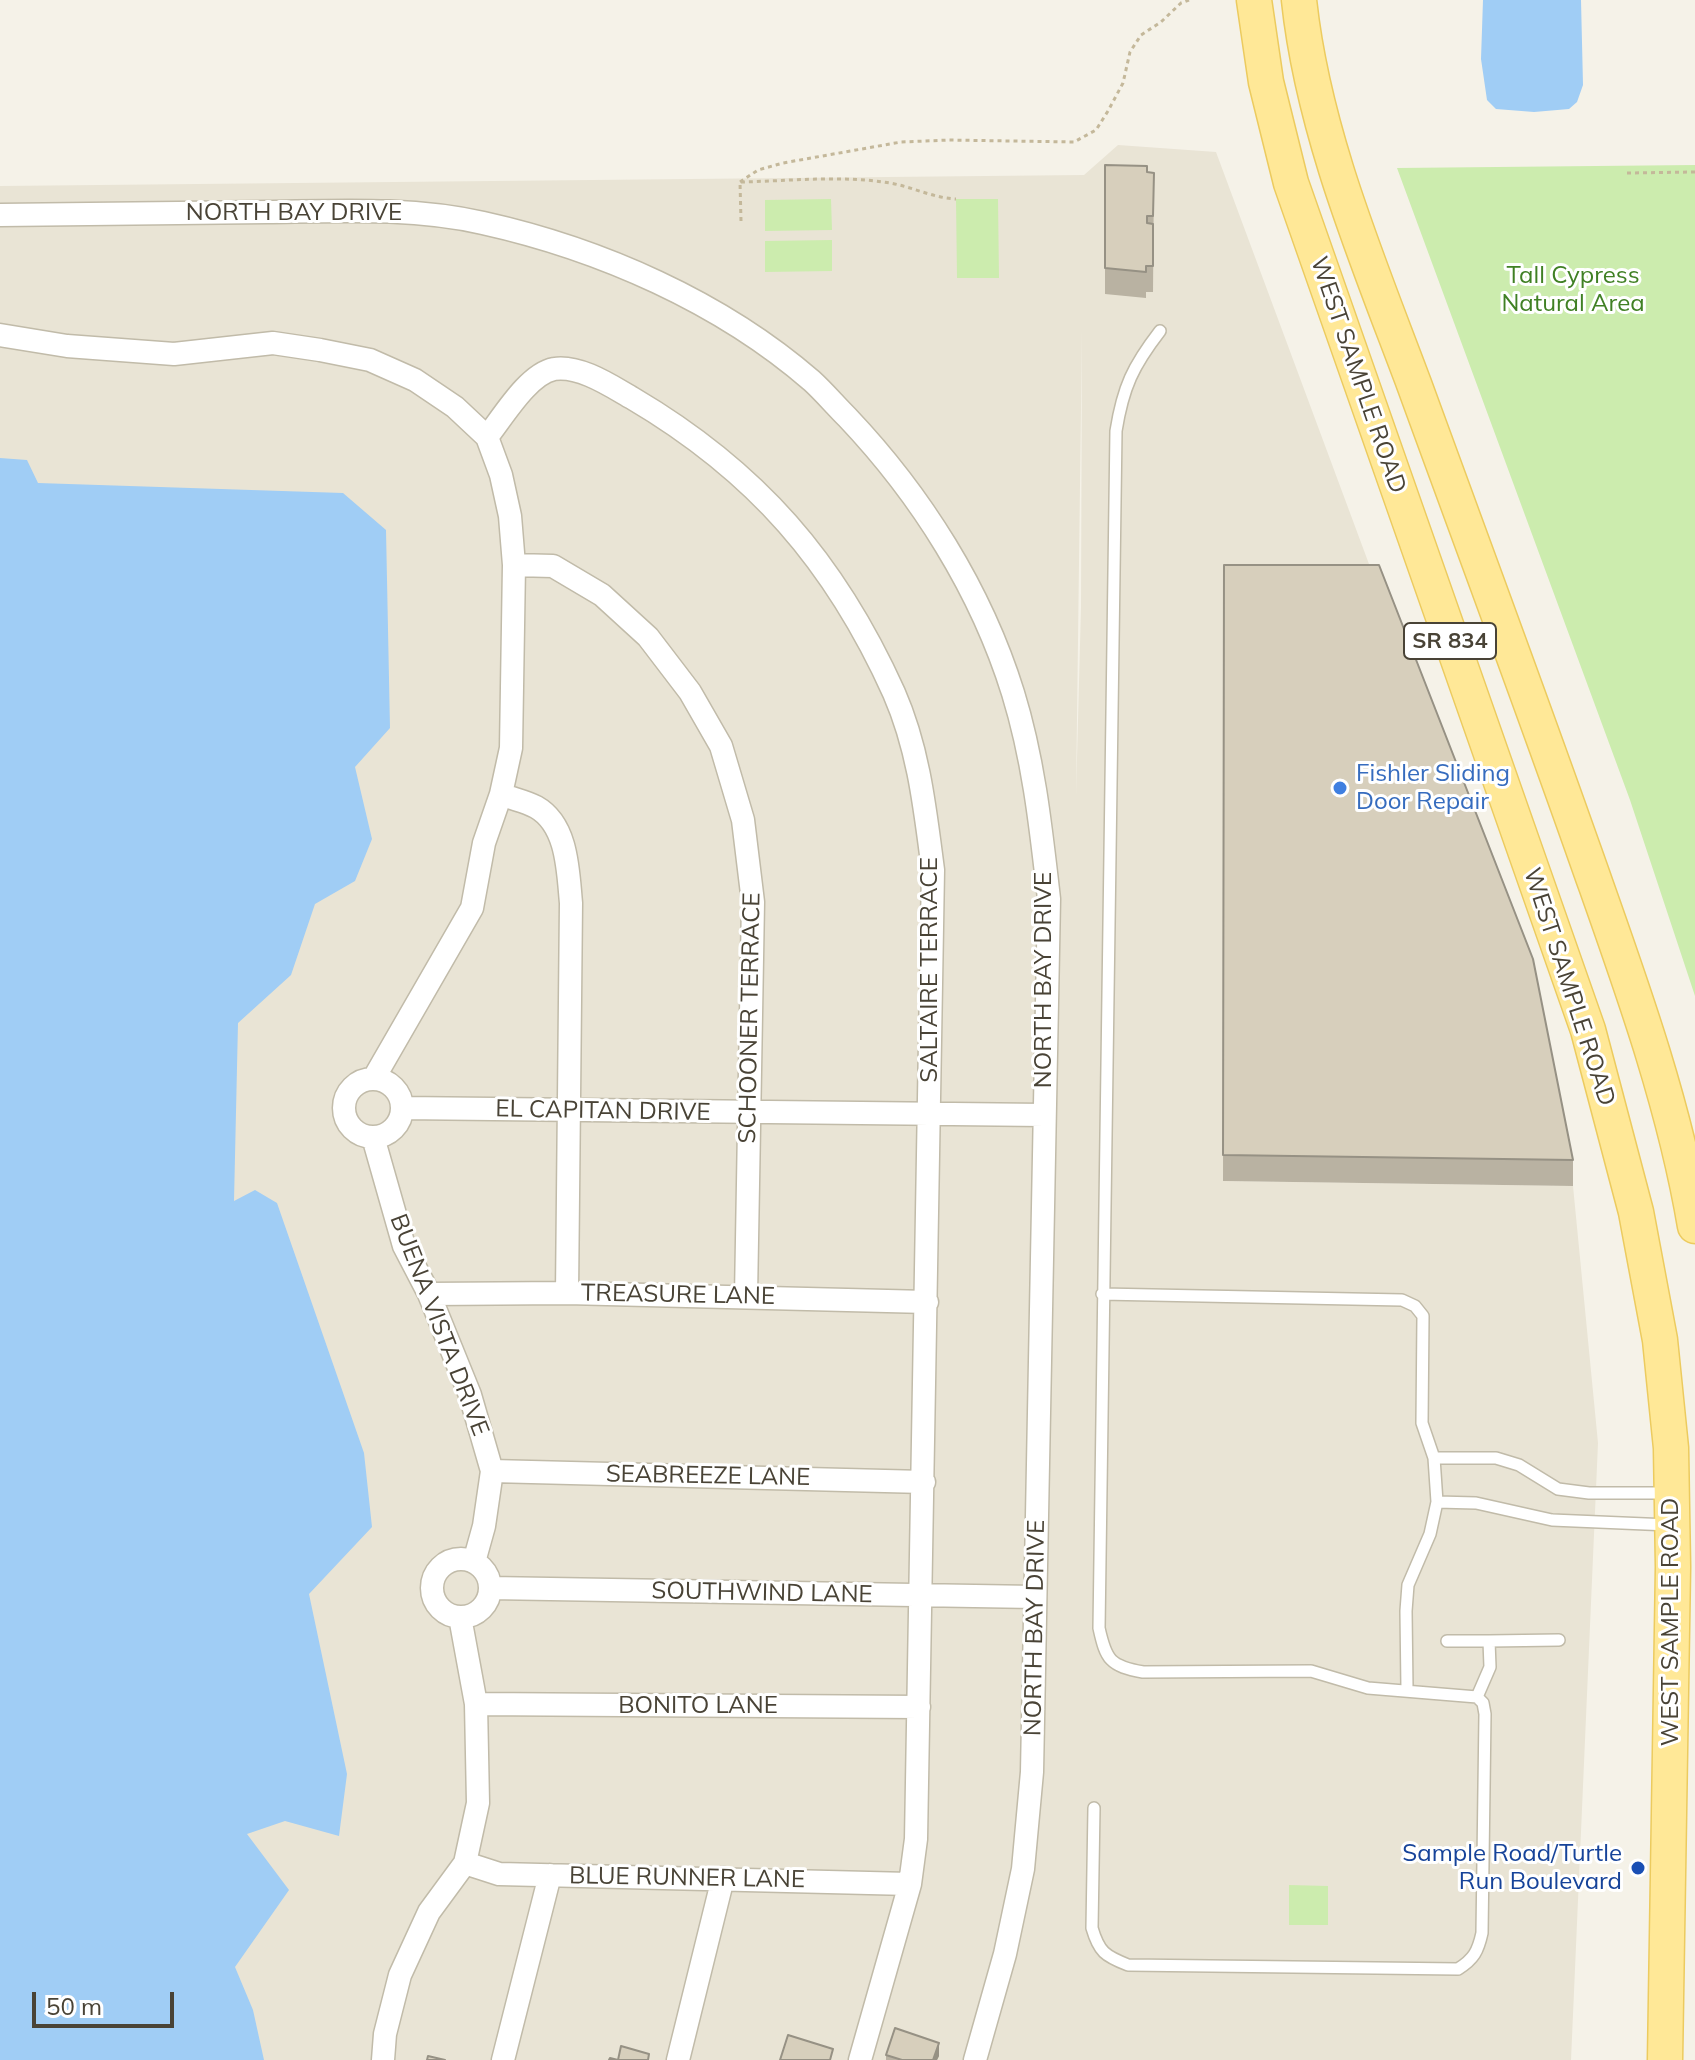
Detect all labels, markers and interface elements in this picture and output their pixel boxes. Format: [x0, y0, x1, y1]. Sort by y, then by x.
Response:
street label: NORTH BAY DRIVE [186, 199, 402, 227]
street label: WEST SAMPLE ROAD [1304, 253, 1412, 497]
park label: Tall Cypress Natural Area [1501, 262, 1645, 318]
road number: SR 834 [1404, 623, 1496, 659]
place label: Fishler Sliding Door Repair [1356, 760, 1510, 816]
marker: Fishler Sliding Door Repair [1331, 779, 1349, 797]
street label: SALTAIRE TERRACE [916, 857, 944, 1083]
street label: WEST SAMPLE ROAD [1517, 864, 1621, 1110]
street label: NORTH BAY DRIVE [1030, 872, 1058, 1088]
street label: SCHOONER TERRACE [733, 892, 767, 1144]
street label: EL CAPITAN DRIVE [495, 1095, 711, 1127]
street label: BUENA VISTA DRIVE [383, 1210, 495, 1440]
street label: TREASURE LANE [581, 1279, 775, 1311]
street label: SEABREEZE LANE [606, 1460, 810, 1492]
street label: WEST SAMPLE ROAD [1657, 1498, 1685, 1746]
street label: NORTH BAY DRIVE [1019, 1520, 1051, 1736]
street label: SOUTHWIND LANE [651, 1577, 873, 1609]
street label: BONITO LANE [618, 1692, 778, 1720]
place label: Sample Road/Turtle Run Boulevard [1402, 1840, 1622, 1896]
marker: Sample Road/Turtle Run Boulevard [1629, 1859, 1647, 1877]
street label: BLUE RUNNER LANE [569, 1862, 805, 1894]
scale bar [36, 1976, 178, 2026]
text: 50 m [46, 1991, 102, 2021]

